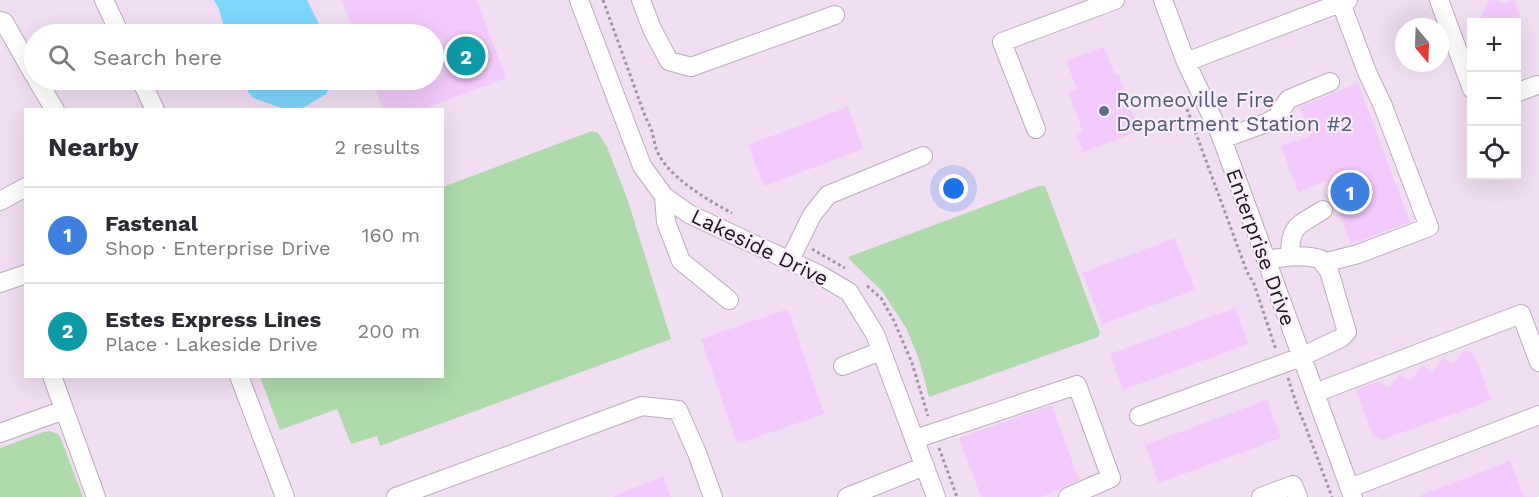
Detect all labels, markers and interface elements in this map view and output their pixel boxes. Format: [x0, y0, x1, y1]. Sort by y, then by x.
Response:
north arrow [1395, 18, 1449, 72]
map controls [1467, 18, 1521, 180]
button: + [1467, 18, 1521, 72]
search box [24, 24, 444, 90]
pin: 2 [446, 34, 486, 78]
icon: search [45, 41, 78, 74]
text: Search here [93, 45, 222, 70]
button: − [1467, 72, 1521, 126]
place label: Romeoville Fire Department Station #2 [1116, 87, 1353, 136]
marker: Romeoville Fire Department Station #2 [1097, 104, 1111, 118]
button: locate [1467, 126, 1521, 180]
text: Nearby [48, 132, 139, 162]
text: 2 results [335, 135, 420, 159]
street label: Enterprise Drive [1221, 165, 1301, 329]
pin: 1 [1330, 170, 1370, 214]
your location [939, 174, 968, 203]
street label: Lakeside Drive [687, 203, 833, 291]
text: Fastenal [105, 211, 198, 236]
text: 1 [63, 223, 72, 247]
text: 160 m [362, 223, 420, 247]
text: Shop · Enterprise Drive [105, 236, 331, 260]
text: Estes Express Lines [105, 307, 321, 332]
text: 2 [62, 319, 73, 343]
text: 200 m [358, 319, 420, 343]
text: Place · Lakeside Drive [105, 332, 318, 356]

